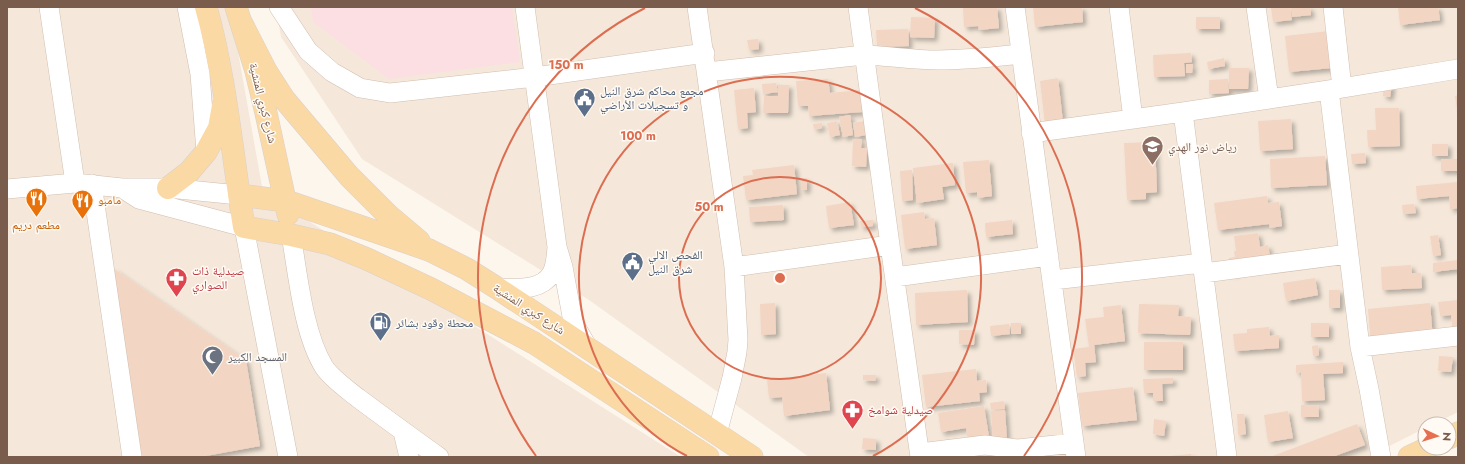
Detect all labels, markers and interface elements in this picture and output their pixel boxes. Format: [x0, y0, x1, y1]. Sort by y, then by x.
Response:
text: 150 m [548, 56, 584, 74]
street label: شارع كبري المنشية [243, 61, 282, 145]
place label: مجمع محاكم شرق النيل و تسجيلات الأراضي [600, 82, 704, 115]
public building icon: مجمع محاكم شرق النيل و تسجيلات الأراضي [571, 85, 597, 118]
text: 100 m [620, 127, 656, 145]
school or university icon: رياض نور الهدي [1140, 134, 1166, 167]
place label: رياض نور الهدي [1168, 138, 1237, 157]
restaurant icon: مطعم دريم [23, 185, 49, 218]
restaurant icon: مامبو [69, 187, 95, 220]
place label: مامبو [98, 191, 121, 209]
text: 50 m [694, 198, 724, 216]
place label: مطعم دريم [12, 216, 60, 234]
place label: الفحص الالي شرق النيل [648, 246, 703, 278]
public building icon: الفحص الالي شرق النيل [620, 249, 646, 282]
place label: صيدلية ذات الصواري [192, 262, 244, 295]
pharmacy icon: صيدلية ذات الصواري [163, 265, 189, 298]
centre of rings [773, 271, 787, 285]
street label: شارع كبري المنشية [489, 279, 569, 340]
fuel station icon: محطة وقود بشائر [368, 310, 394, 343]
place label: محطة وقود بشائر [395, 314, 473, 332]
mosque icon: المسجد الكبير [199, 344, 225, 377]
place label: المسجد الكبير [227, 348, 287, 366]
pharmacy icon: صيدلية شوامخ [840, 397, 866, 430]
place label: صيدلية شوامخ [868, 401, 933, 419]
north arrow [1417, 416, 1457, 456]
text: N [1439, 432, 1455, 442]

